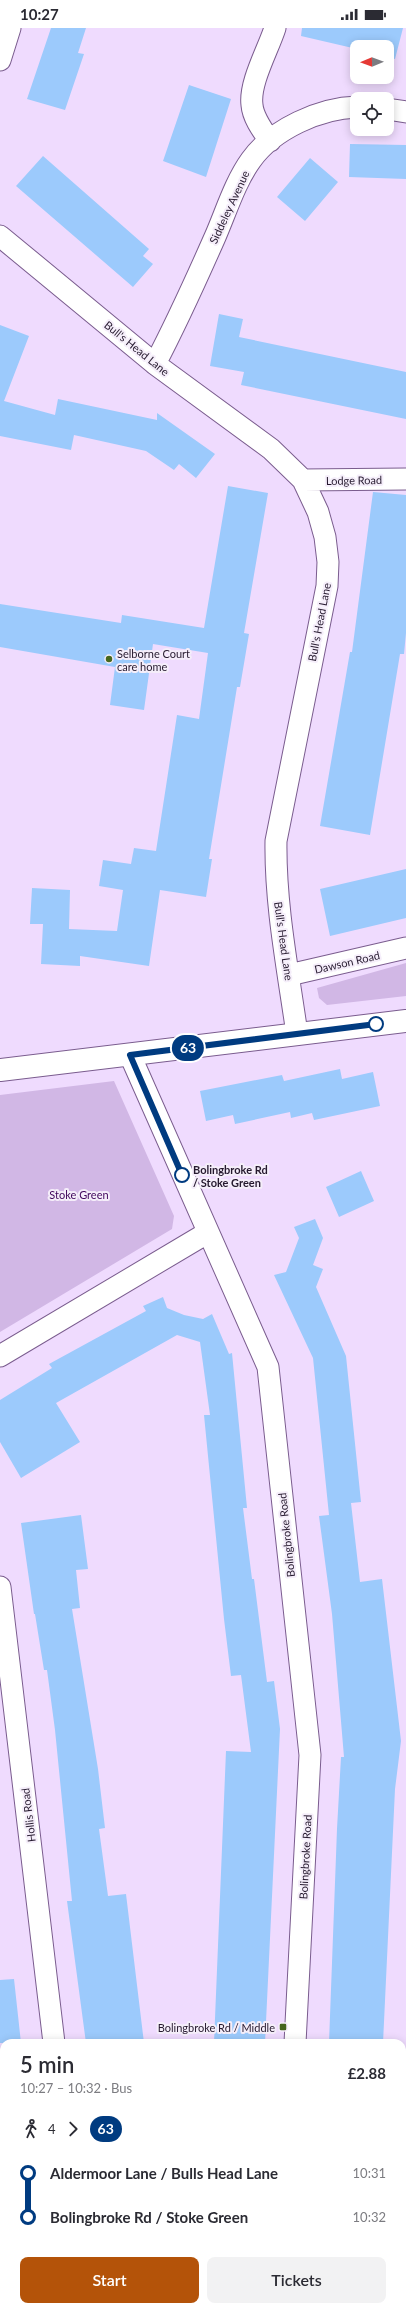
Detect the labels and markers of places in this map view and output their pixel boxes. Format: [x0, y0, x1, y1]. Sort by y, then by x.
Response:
place label: Selborne Court care home [117, 647, 190, 673]
marker: Selborne Court care home [104, 654, 114, 664]
unlabelled marker [368, 1016, 384, 1032]
place label: Bolingbroke Rd / Stoke Green [193, 1163, 268, 1189]
marker: Bolingbroke Rd / Stoke Green [174, 1167, 190, 1183]
place label: Bolingbroke Rd / Middle [158, 2021, 275, 2034]
marker: Bolingbroke Rd / Middle [278, 2022, 288, 2032]

